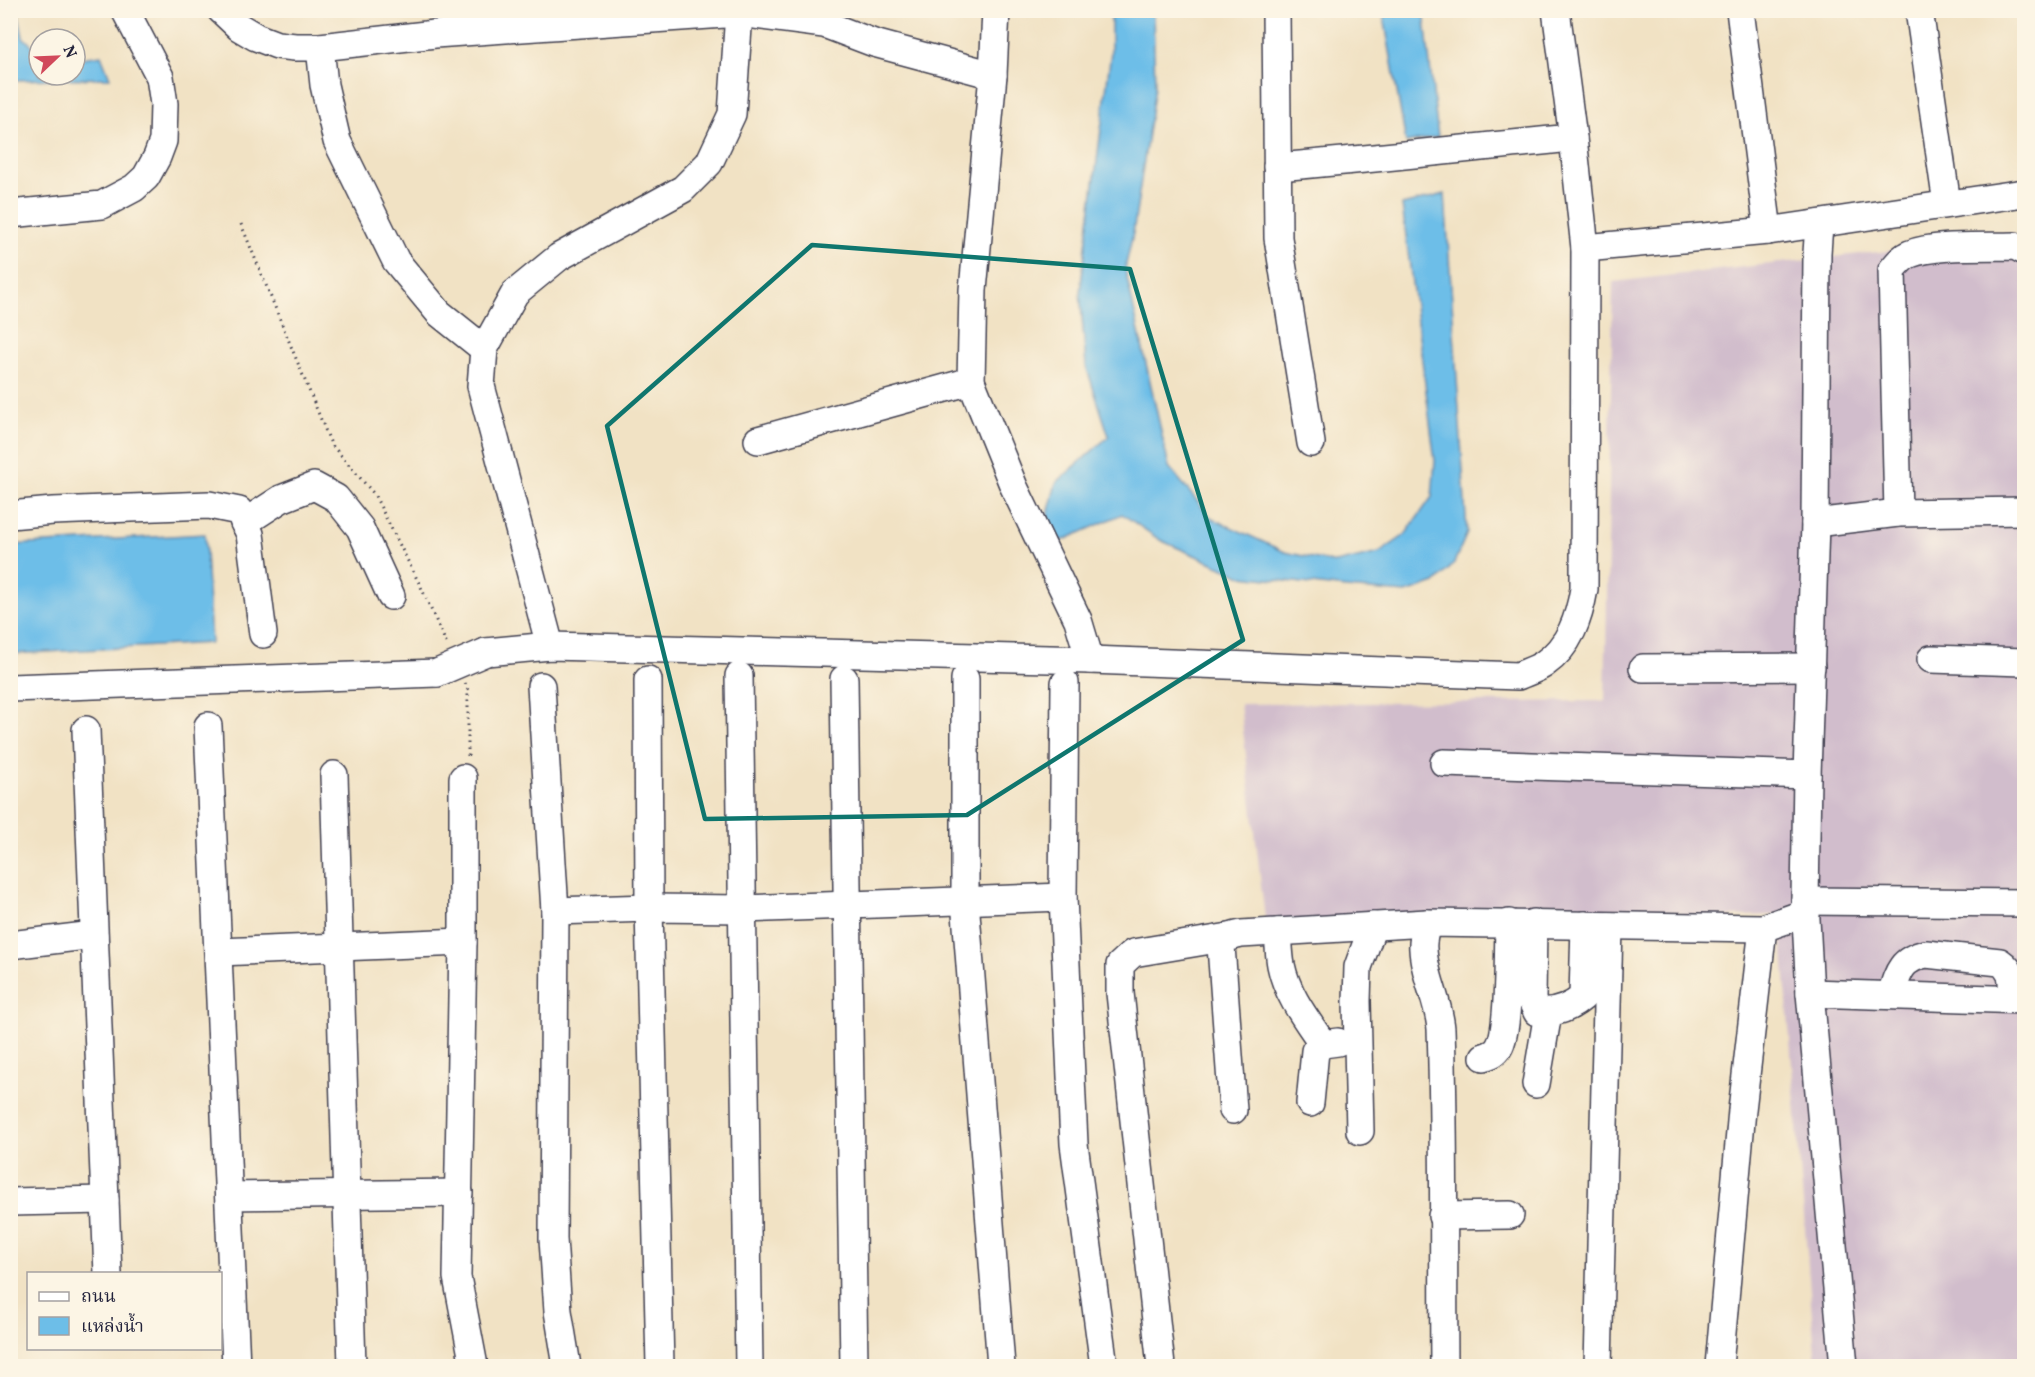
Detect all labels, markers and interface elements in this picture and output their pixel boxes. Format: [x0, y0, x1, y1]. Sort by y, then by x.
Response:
north arrow [27, 27, 87, 87]
text: N [57, 42, 82, 62]
legend [27, 1272, 222, 1350]
text: ถนน [81, 1285, 116, 1310]
text: แหล่งน้ำ [81, 1312, 144, 1340]

